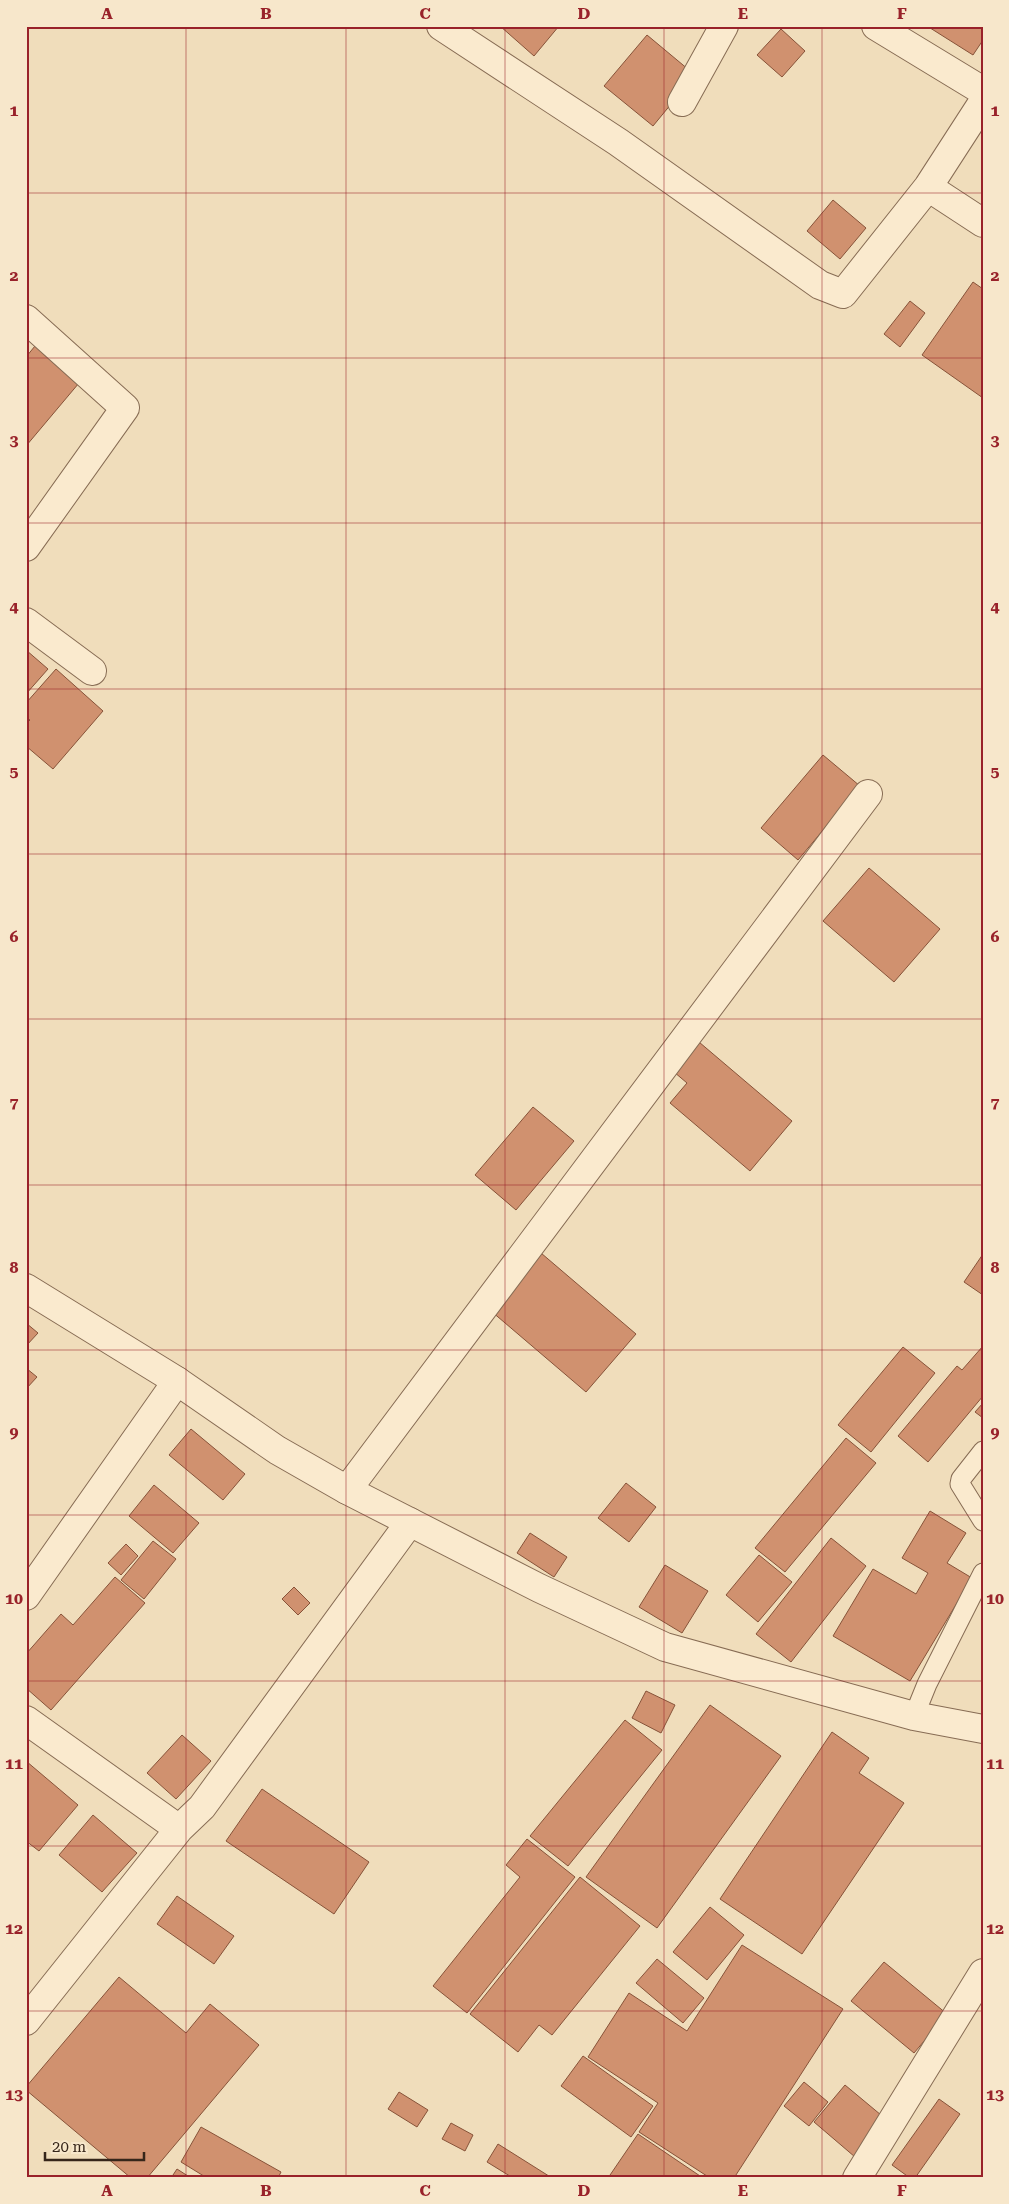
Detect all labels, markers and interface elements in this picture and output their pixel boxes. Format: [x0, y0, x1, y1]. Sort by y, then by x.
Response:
text: A [101, 4, 113, 23]
text: B [260, 4, 272, 23]
text: C [419, 4, 431, 23]
text: D [578, 4, 591, 23]
text: E [738, 4, 748, 23]
text: F [897, 4, 907, 23]
text: 1 [10, 101, 19, 120]
text: 1 [991, 101, 1000, 120]
text: 2 [10, 266, 19, 285]
text: 2 [991, 266, 1000, 285]
text: 3 [10, 431, 19, 450]
text: 3 [991, 431, 1000, 450]
text: 4 [10, 597, 19, 616]
text: 4 [991, 597, 1000, 616]
text: 5 [10, 762, 19, 781]
text: 5 [991, 762, 1000, 781]
text: 6 [10, 927, 19, 946]
text: 6 [991, 927, 1000, 946]
text: 7 [10, 1093, 19, 1112]
text: 7 [991, 1093, 1000, 1112]
text: 8 [10, 1258, 19, 1277]
text: 8 [991, 1258, 1000, 1277]
text: 9 [10, 1423, 19, 1442]
text: 9 [991, 1423, 1000, 1442]
text: 10 [5, 1589, 23, 1608]
text: 10 [986, 1589, 1004, 1608]
text: 11 [5, 1754, 23, 1773]
text: 11 [986, 1754, 1004, 1773]
text: 12 [5, 1919, 23, 1938]
text: 12 [986, 1919, 1004, 1938]
text: 13 [5, 2085, 23, 2104]
text: 13 [986, 2085, 1004, 2104]
scale bar [45, 2129, 144, 2161]
text: 20 m [52, 2138, 87, 2156]
text: A [101, 2181, 113, 2200]
text: B [260, 2181, 272, 2200]
text: C [419, 2181, 431, 2200]
text: D [578, 2181, 591, 2200]
text: E [738, 2181, 748, 2200]
text: F [897, 2181, 907, 2200]

